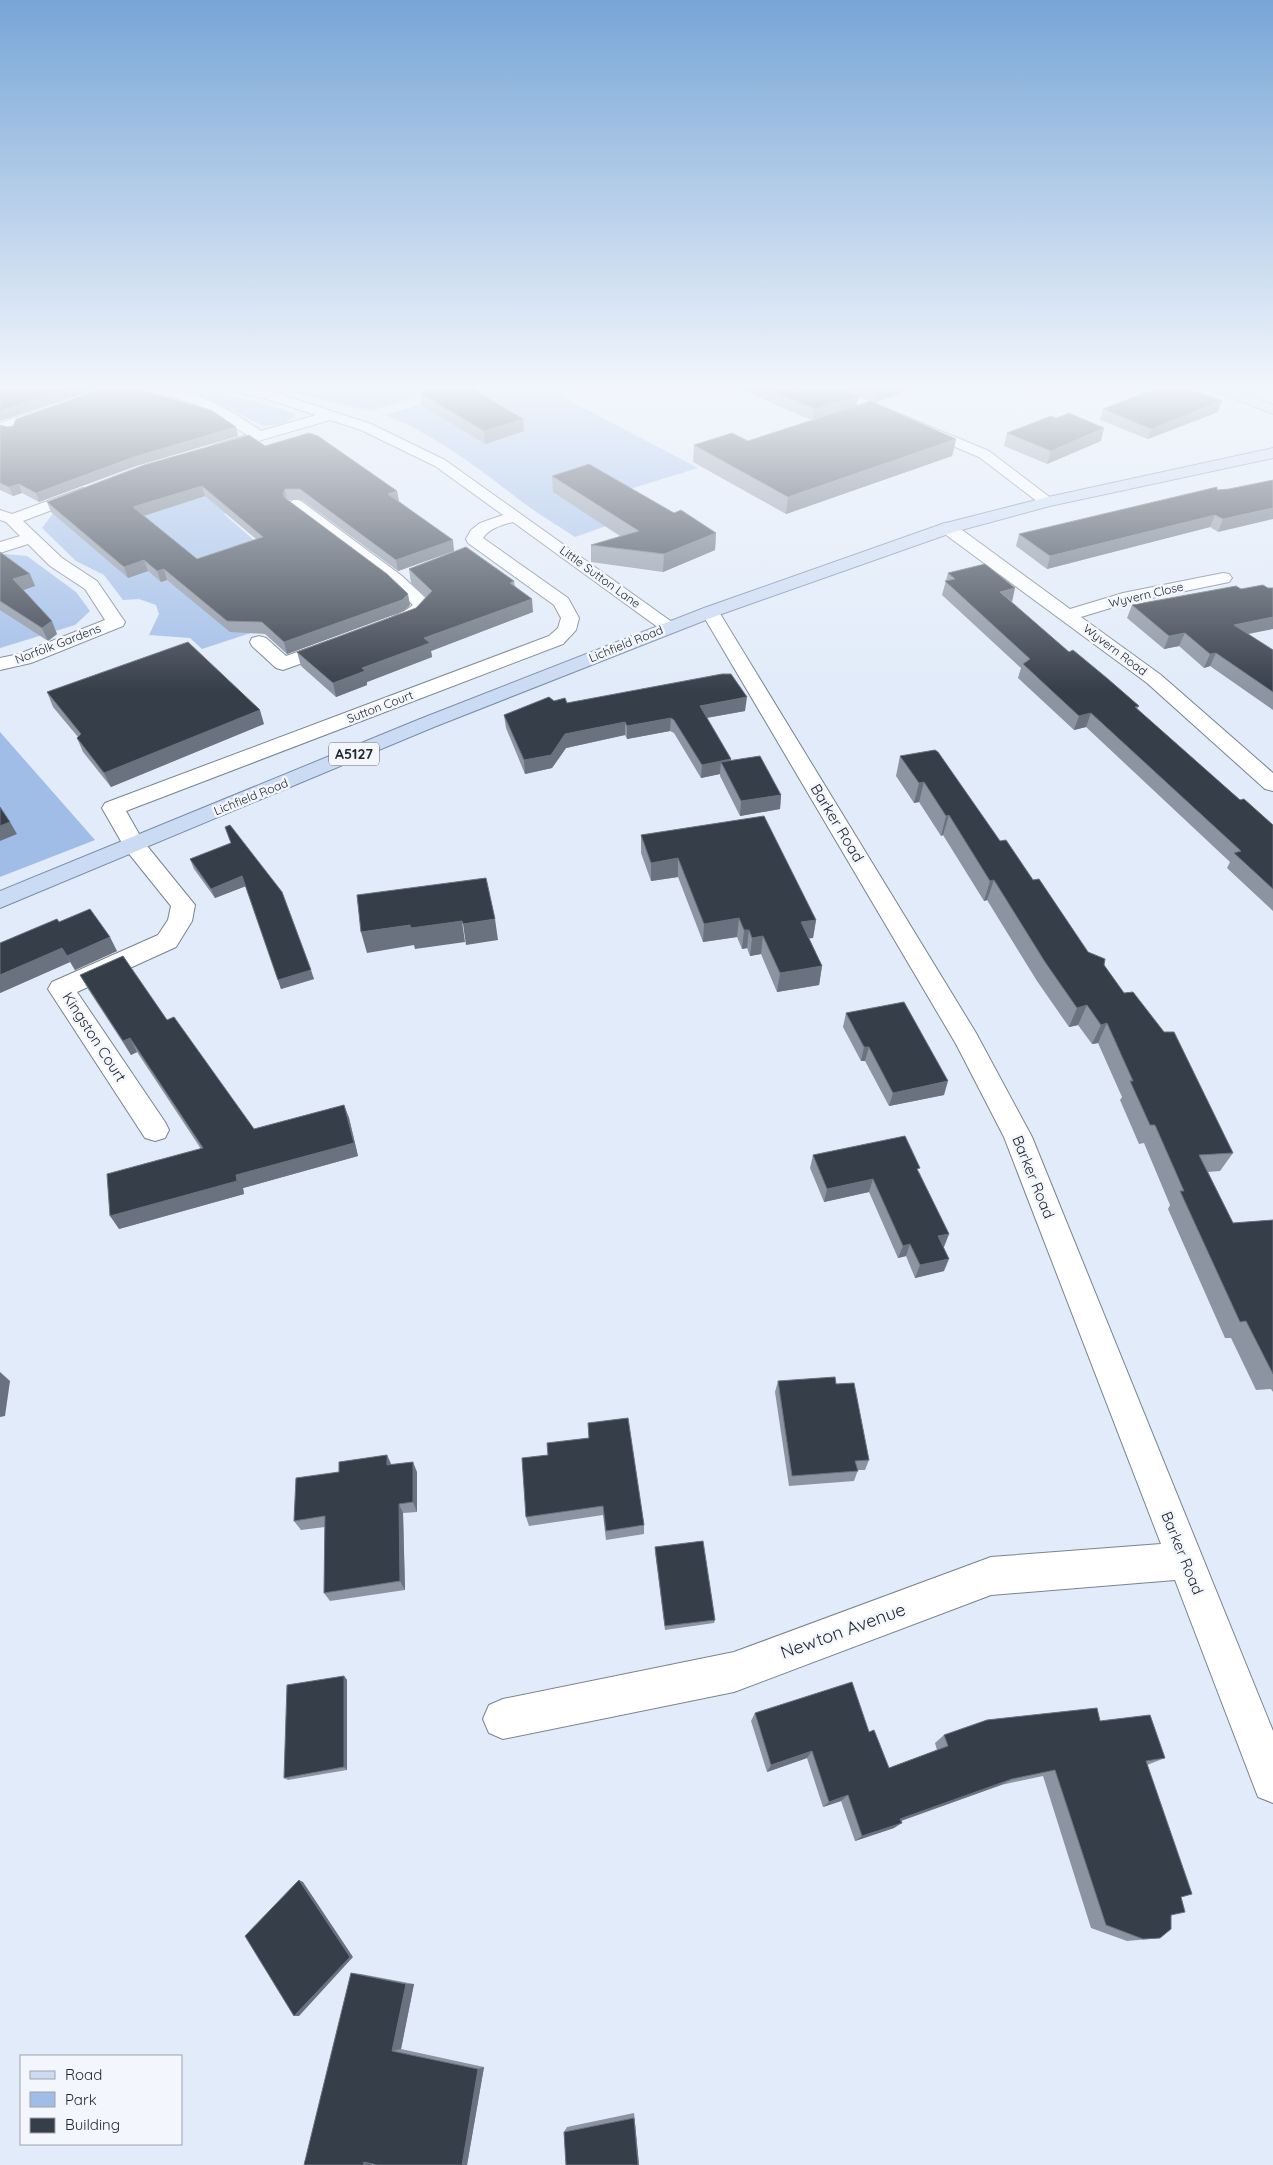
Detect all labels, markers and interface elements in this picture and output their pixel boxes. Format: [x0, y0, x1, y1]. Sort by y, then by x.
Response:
street label: Little Sutton Lane [557, 542, 644, 611]
street label: Wyvern Close [1107, 579, 1185, 610]
street label: Norfolk Gardens [13, 620, 103, 667]
street label: Wyvern Road [1080, 621, 1150, 678]
street label: Lichfield Road [587, 622, 665, 665]
street label: Sutton Court [345, 687, 415, 726]
road number: A5127 [329, 742, 379, 766]
street label: Lichfield Road [212, 775, 290, 818]
street label: Barker Road [807, 780, 868, 865]
street label: Kingston Court [58, 988, 131, 1085]
street label: Barker Road [1008, 1133, 1059, 1221]
street label: Barker Road [1157, 1509, 1208, 1597]
street label: Newton Avenue [777, 1597, 909, 1664]
legend [20, 2055, 182, 2145]
text: Road [65, 2065, 102, 2084]
text: Park [65, 2090, 97, 2109]
text: Building [65, 2115, 120, 2134]

